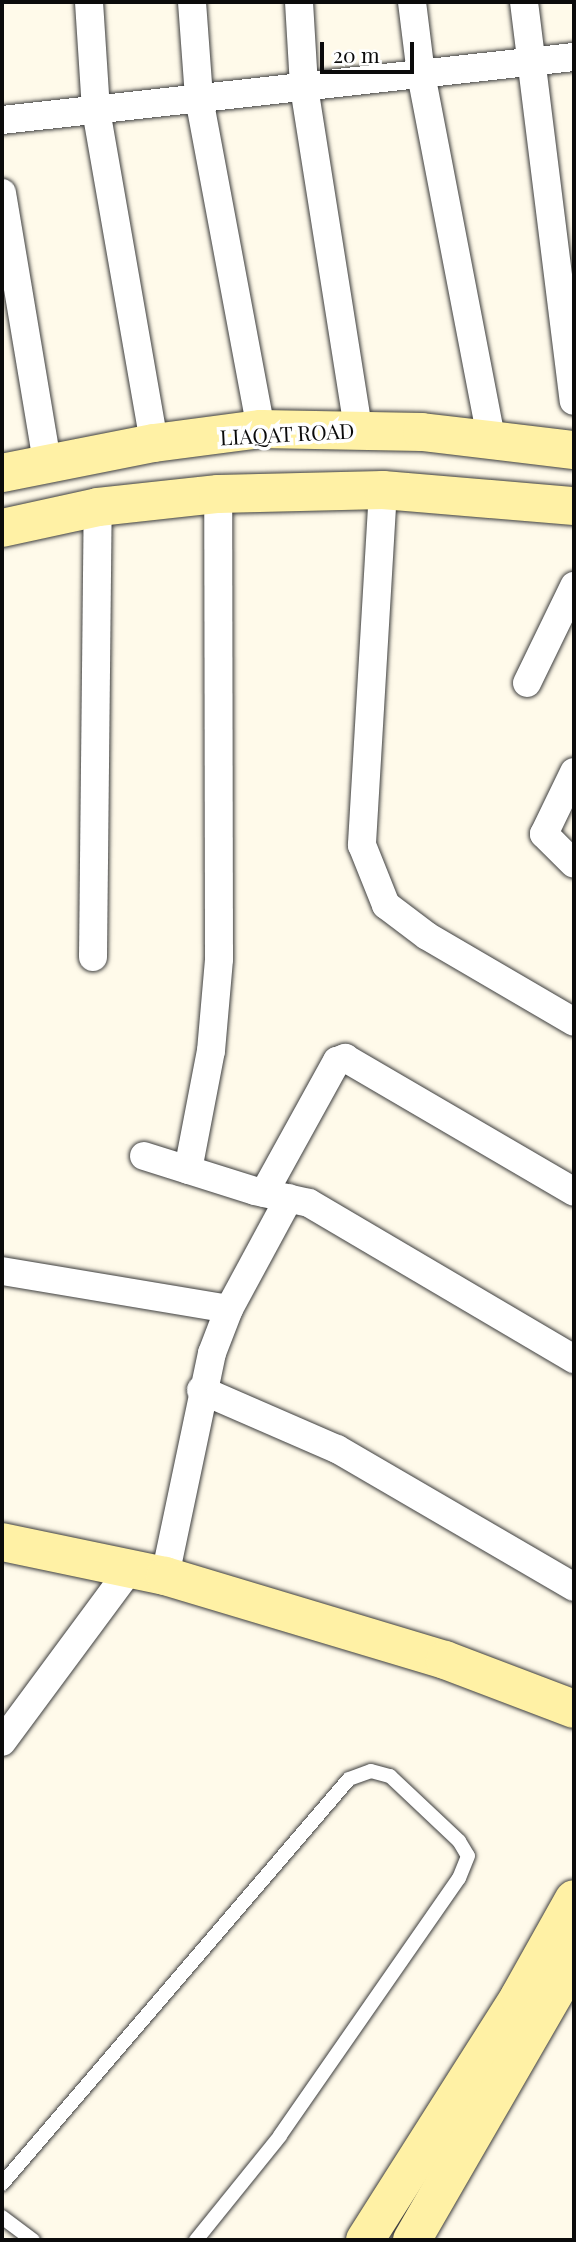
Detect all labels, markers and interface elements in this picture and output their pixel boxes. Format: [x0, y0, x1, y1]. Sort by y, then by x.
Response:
scale bar [324, 28, 419, 72]
text: 20 m [333, 40, 380, 68]
street label: LIAQAT ROAD [219, 417, 355, 449]

